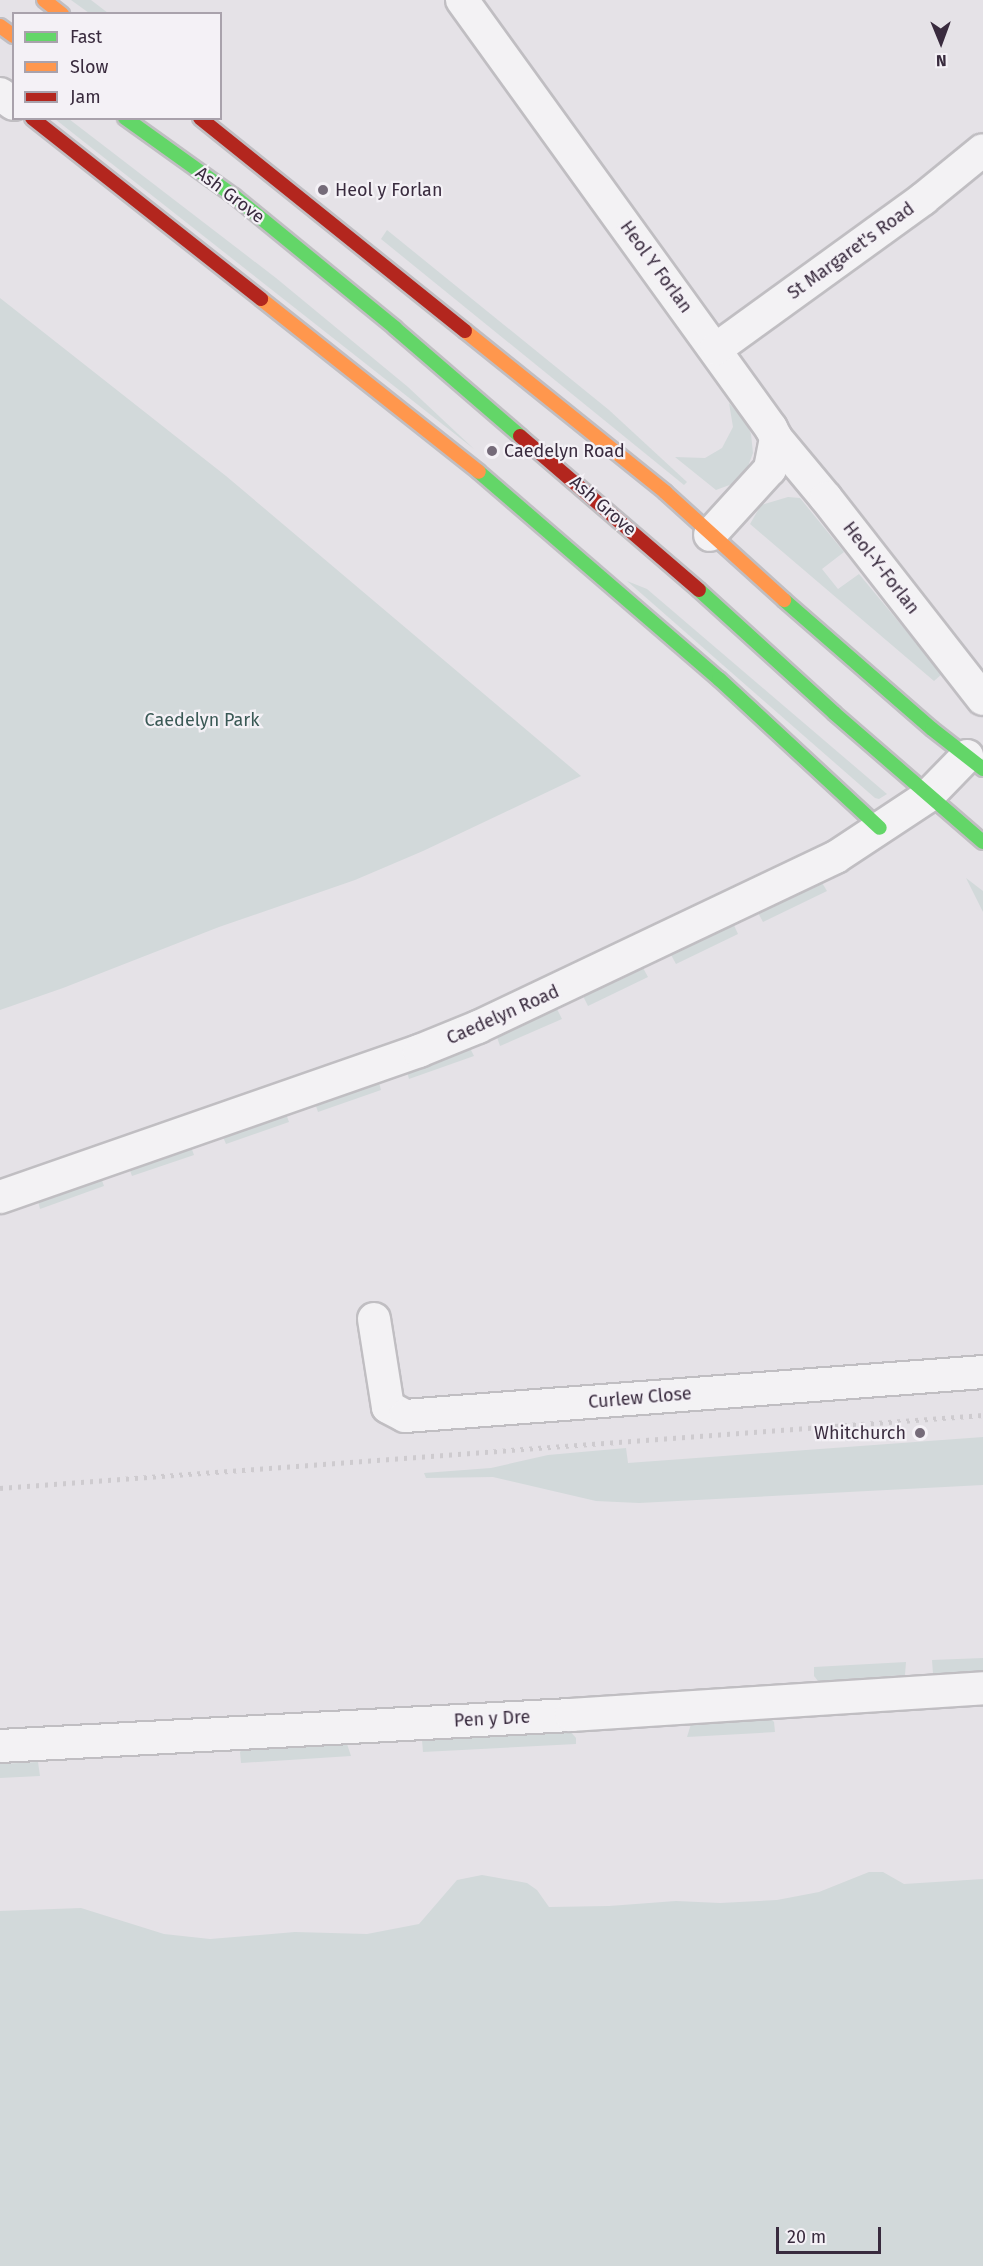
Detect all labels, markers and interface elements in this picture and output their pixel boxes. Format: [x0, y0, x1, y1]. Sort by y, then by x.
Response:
legend [12, 12, 222, 120]
north arrow [911, 12, 971, 72]
text: Fast [70, 26, 102, 48]
text: N [936, 51, 947, 70]
text: Slow [70, 56, 108, 78]
text: Jam [70, 86, 101, 108]
street label: Ash Grove [191, 162, 269, 228]
place label: Heol y Forlan [335, 179, 442, 201]
marker: Heol y Forlan [316, 183, 330, 197]
street label: St Margaret's Road [783, 198, 919, 304]
street label: Heol Y Forlan [615, 217, 697, 317]
place label: Caedelyn Road [504, 440, 625, 462]
marker: Caedelyn Road [485, 444, 499, 458]
street label: Ash Grove [565, 471, 641, 541]
street label: Heol-Y-Forlan [838, 517, 924, 619]
park label: Caedelyn Park [145, 709, 259, 731]
street label: Caedelyn Road [443, 981, 563, 1049]
street label: Curlew Close [587, 1383, 693, 1413]
place label: Whitchurch [814, 1422, 906, 1444]
marker: Whitchurch [911, 1424, 929, 1442]
street label: Pen y Dre [453, 1706, 531, 1732]
scale bar [779, 2215, 884, 2253]
text: 20 m [787, 2226, 826, 2248]

